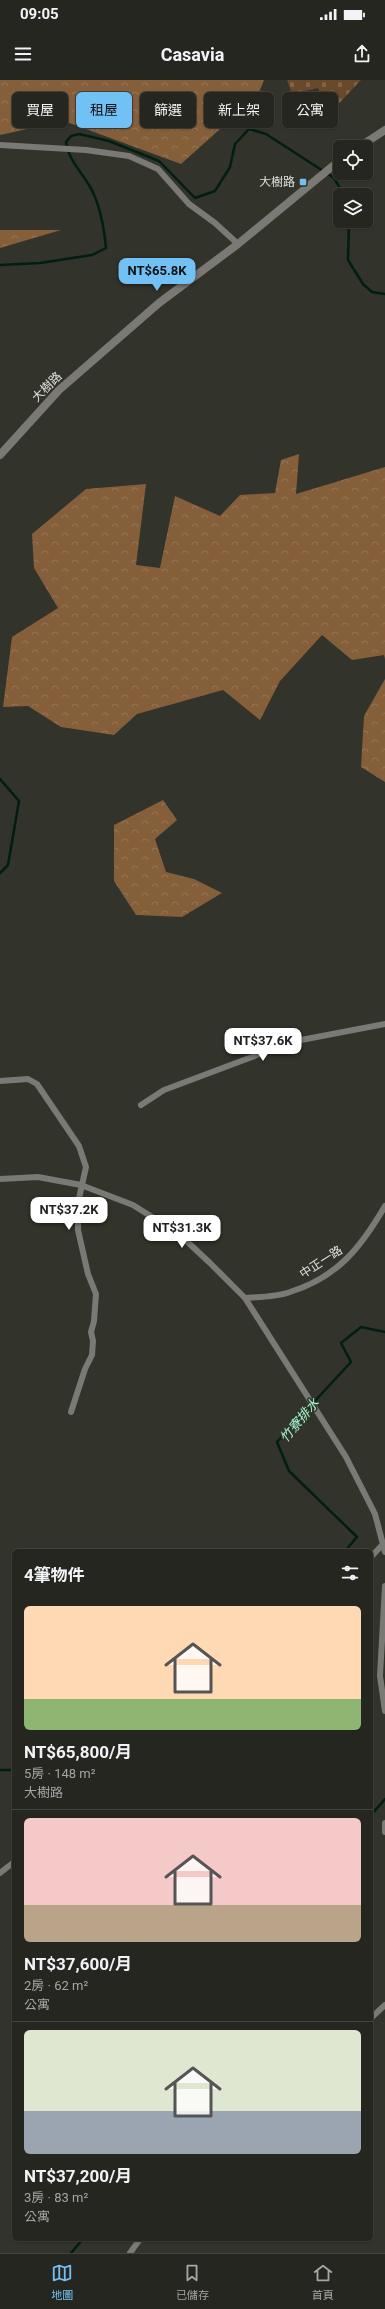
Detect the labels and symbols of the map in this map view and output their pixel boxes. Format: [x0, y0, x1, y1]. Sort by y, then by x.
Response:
place label: 大樹路 [259, 175, 295, 189]
marker: 大樹路 [298, 177, 308, 187]
pin: NT$65.8K [116, 258, 198, 292]
street label: 大樹路 [29, 369, 65, 405]
pin: NT$37.6K [222, 1028, 304, 1062]
pin: NT$37.2K [28, 1197, 110, 1231]
pin: NT$31.3K [141, 1215, 223, 1249]
street label: 中正一路 [297, 1243, 345, 1281]
water label: 竹寮排水 [277, 1395, 322, 1445]

